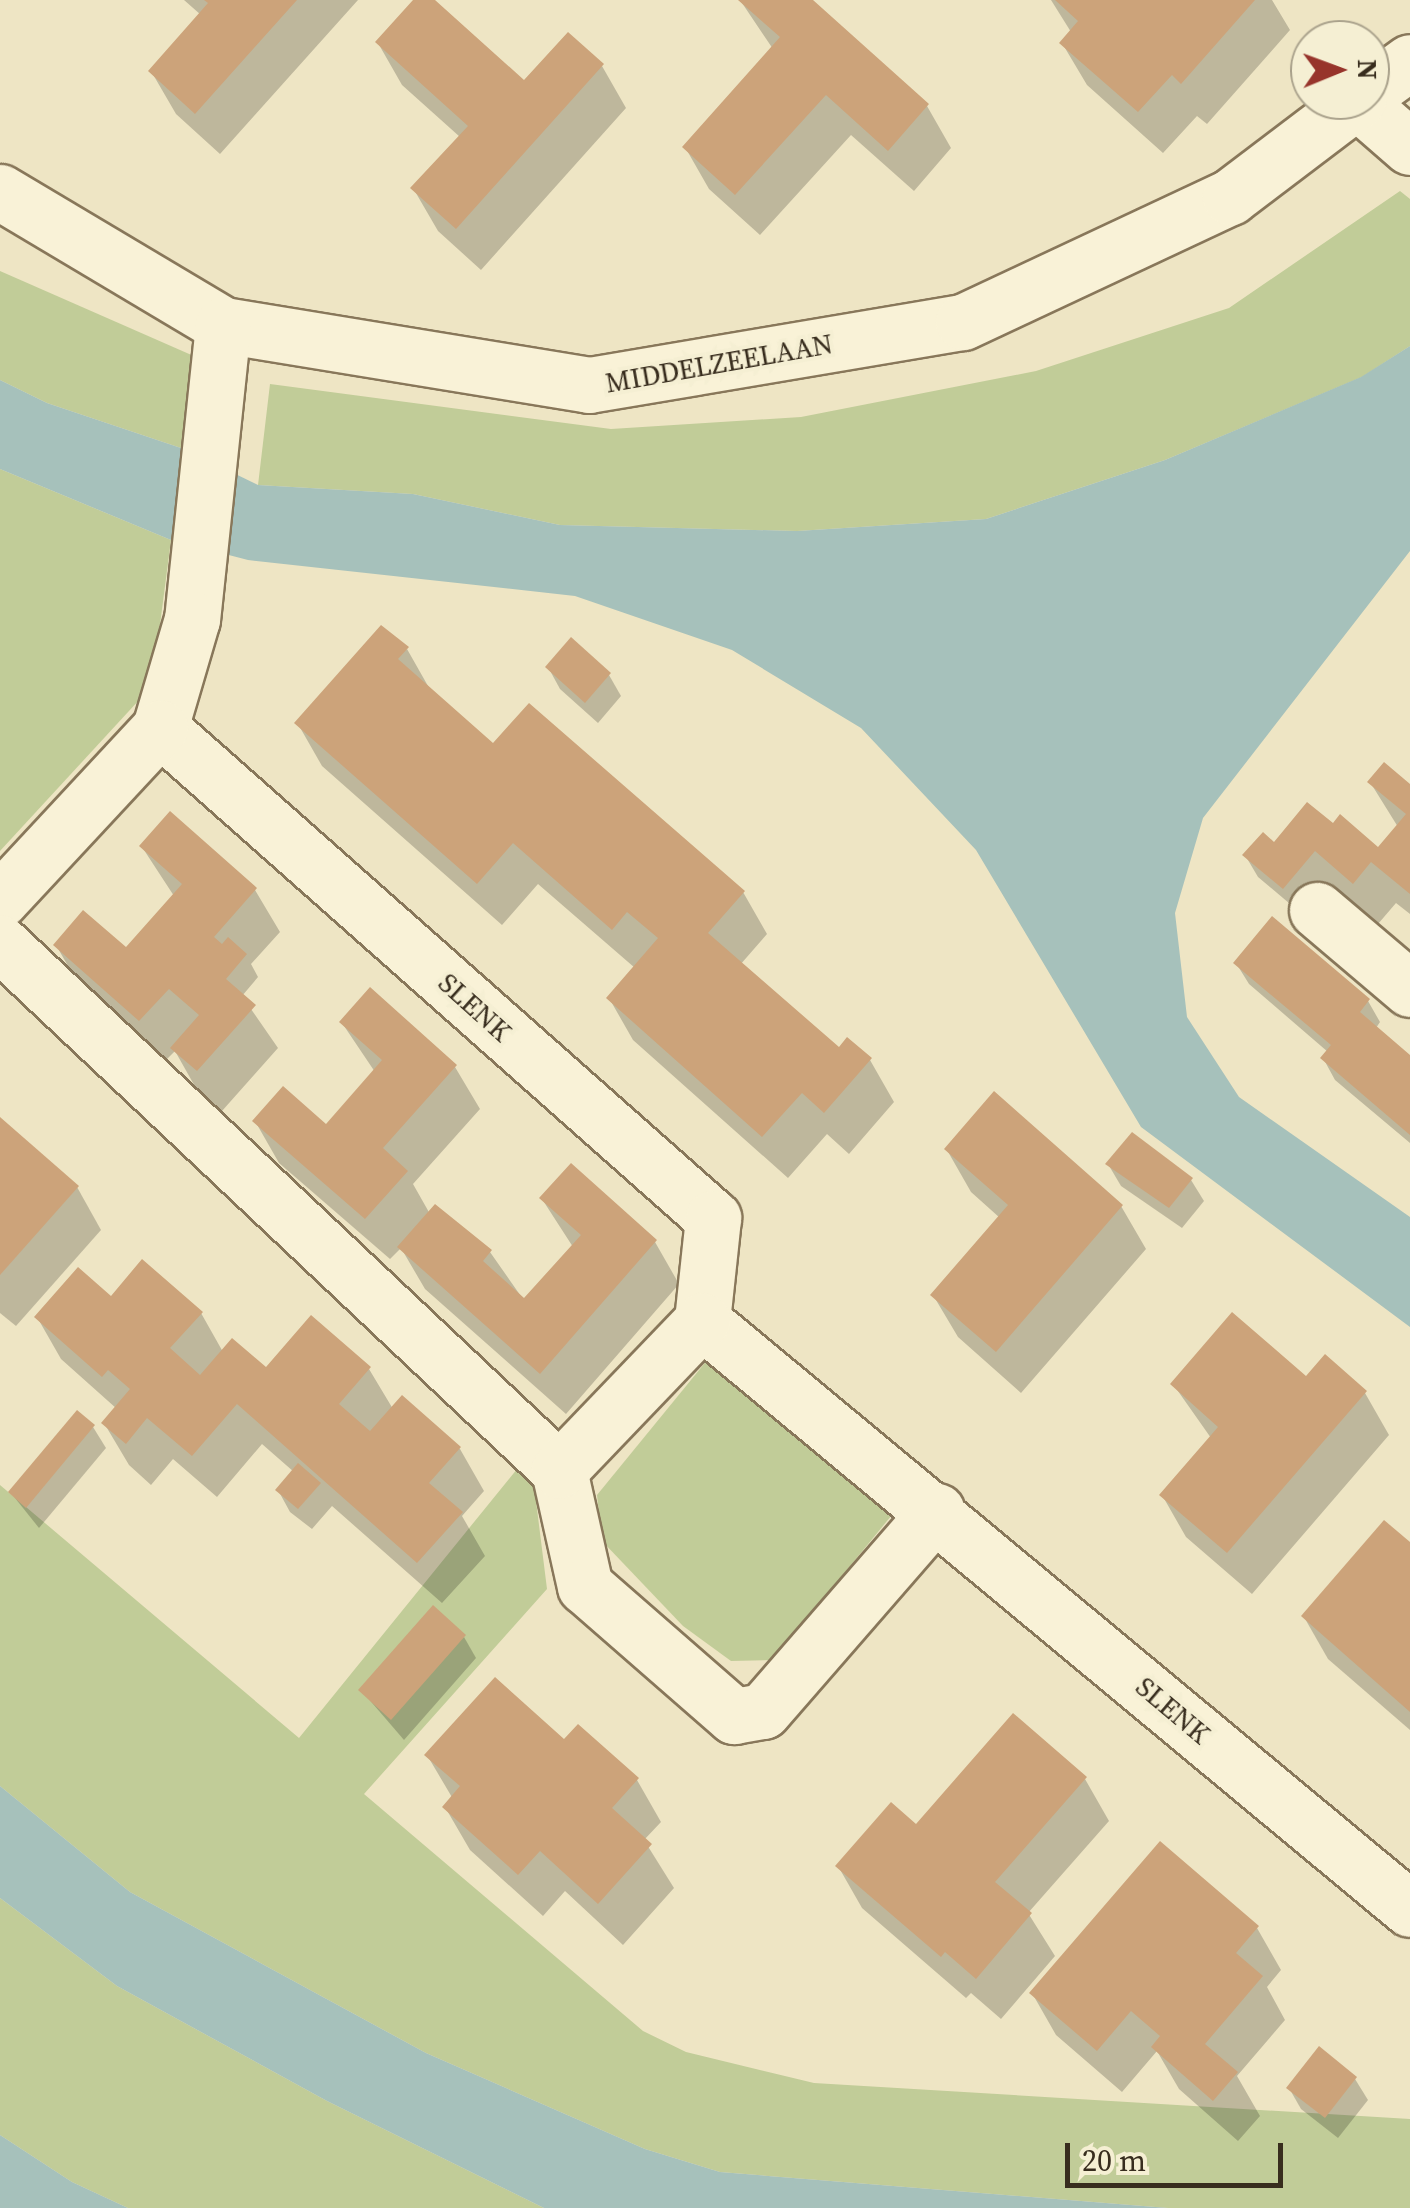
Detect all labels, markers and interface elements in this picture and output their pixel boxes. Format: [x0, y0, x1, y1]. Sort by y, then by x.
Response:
north arrow [1290, 20, 1390, 120]
text: N [1349, 59, 1387, 80]
street label: MIDDELZEELAAN [603, 326, 835, 400]
street label: SLENK [432, 966, 518, 1048]
street label: SLENK [1129, 1669, 1217, 1751]
scale bar [1070, 2123, 1288, 2185]
text: 20 m [1082, 2140, 1146, 2181]

